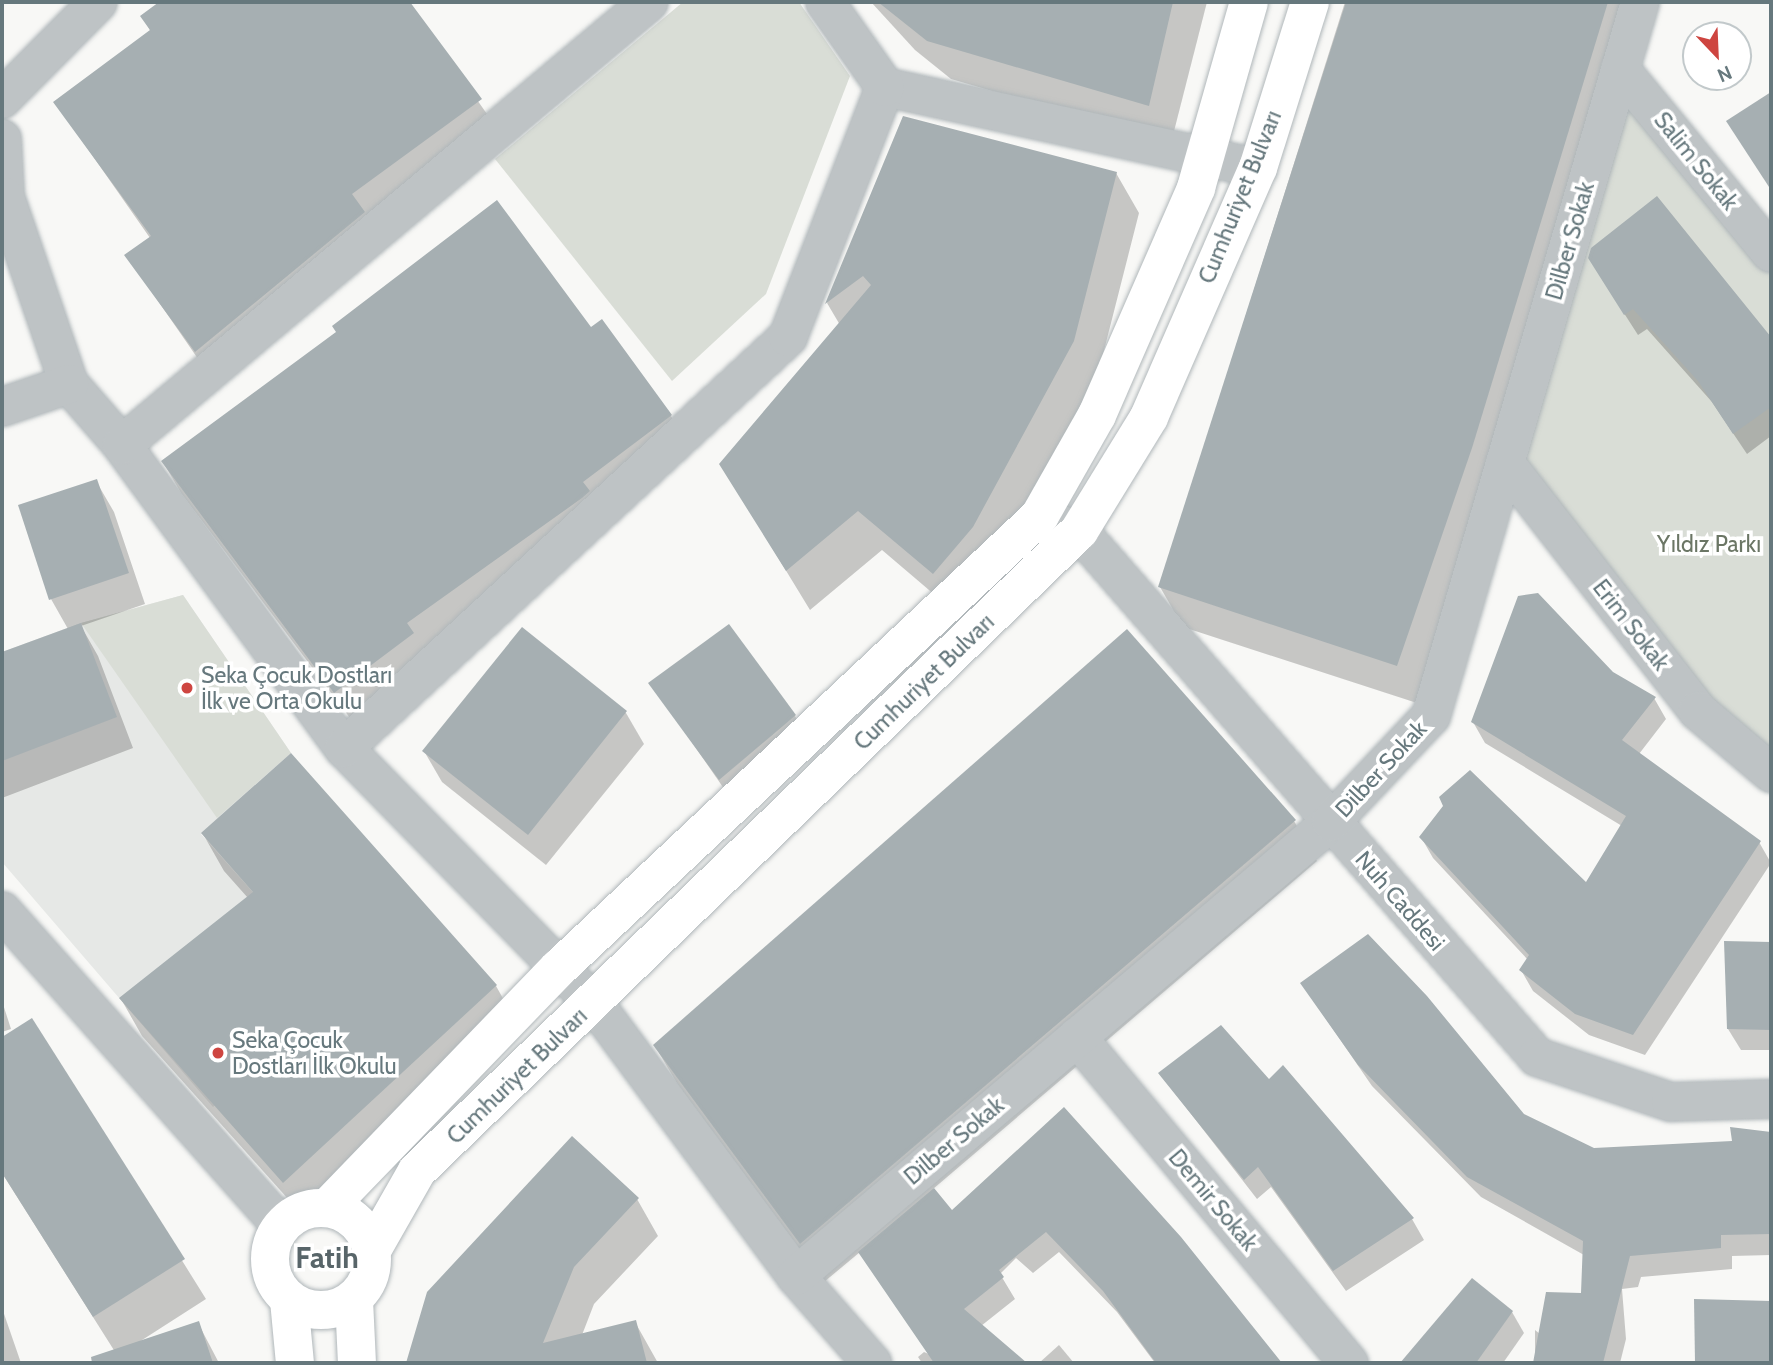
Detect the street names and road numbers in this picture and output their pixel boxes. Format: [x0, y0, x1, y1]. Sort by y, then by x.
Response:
street label: Cumhuriyet Bulvarı [1193, 106, 1287, 288]
street label: Salim Sokak [1648, 107, 1744, 215]
street label: Dilber Sokak [1540, 179, 1600, 303]
street label: Erim Sokak [1587, 574, 1675, 676]
street label: Cumhuriyet Bulvarı [848, 608, 1000, 756]
street label: Dilber Sokak [1329, 715, 1433, 823]
street label: Nuh Caddesi [1349, 846, 1451, 956]
street label: Cumhuriyet Bulvarı [441, 1002, 593, 1150]
street label: Dilber Sokak [899, 1091, 1009, 1191]
street label: Demir Sokak [1163, 1144, 1263, 1256]

